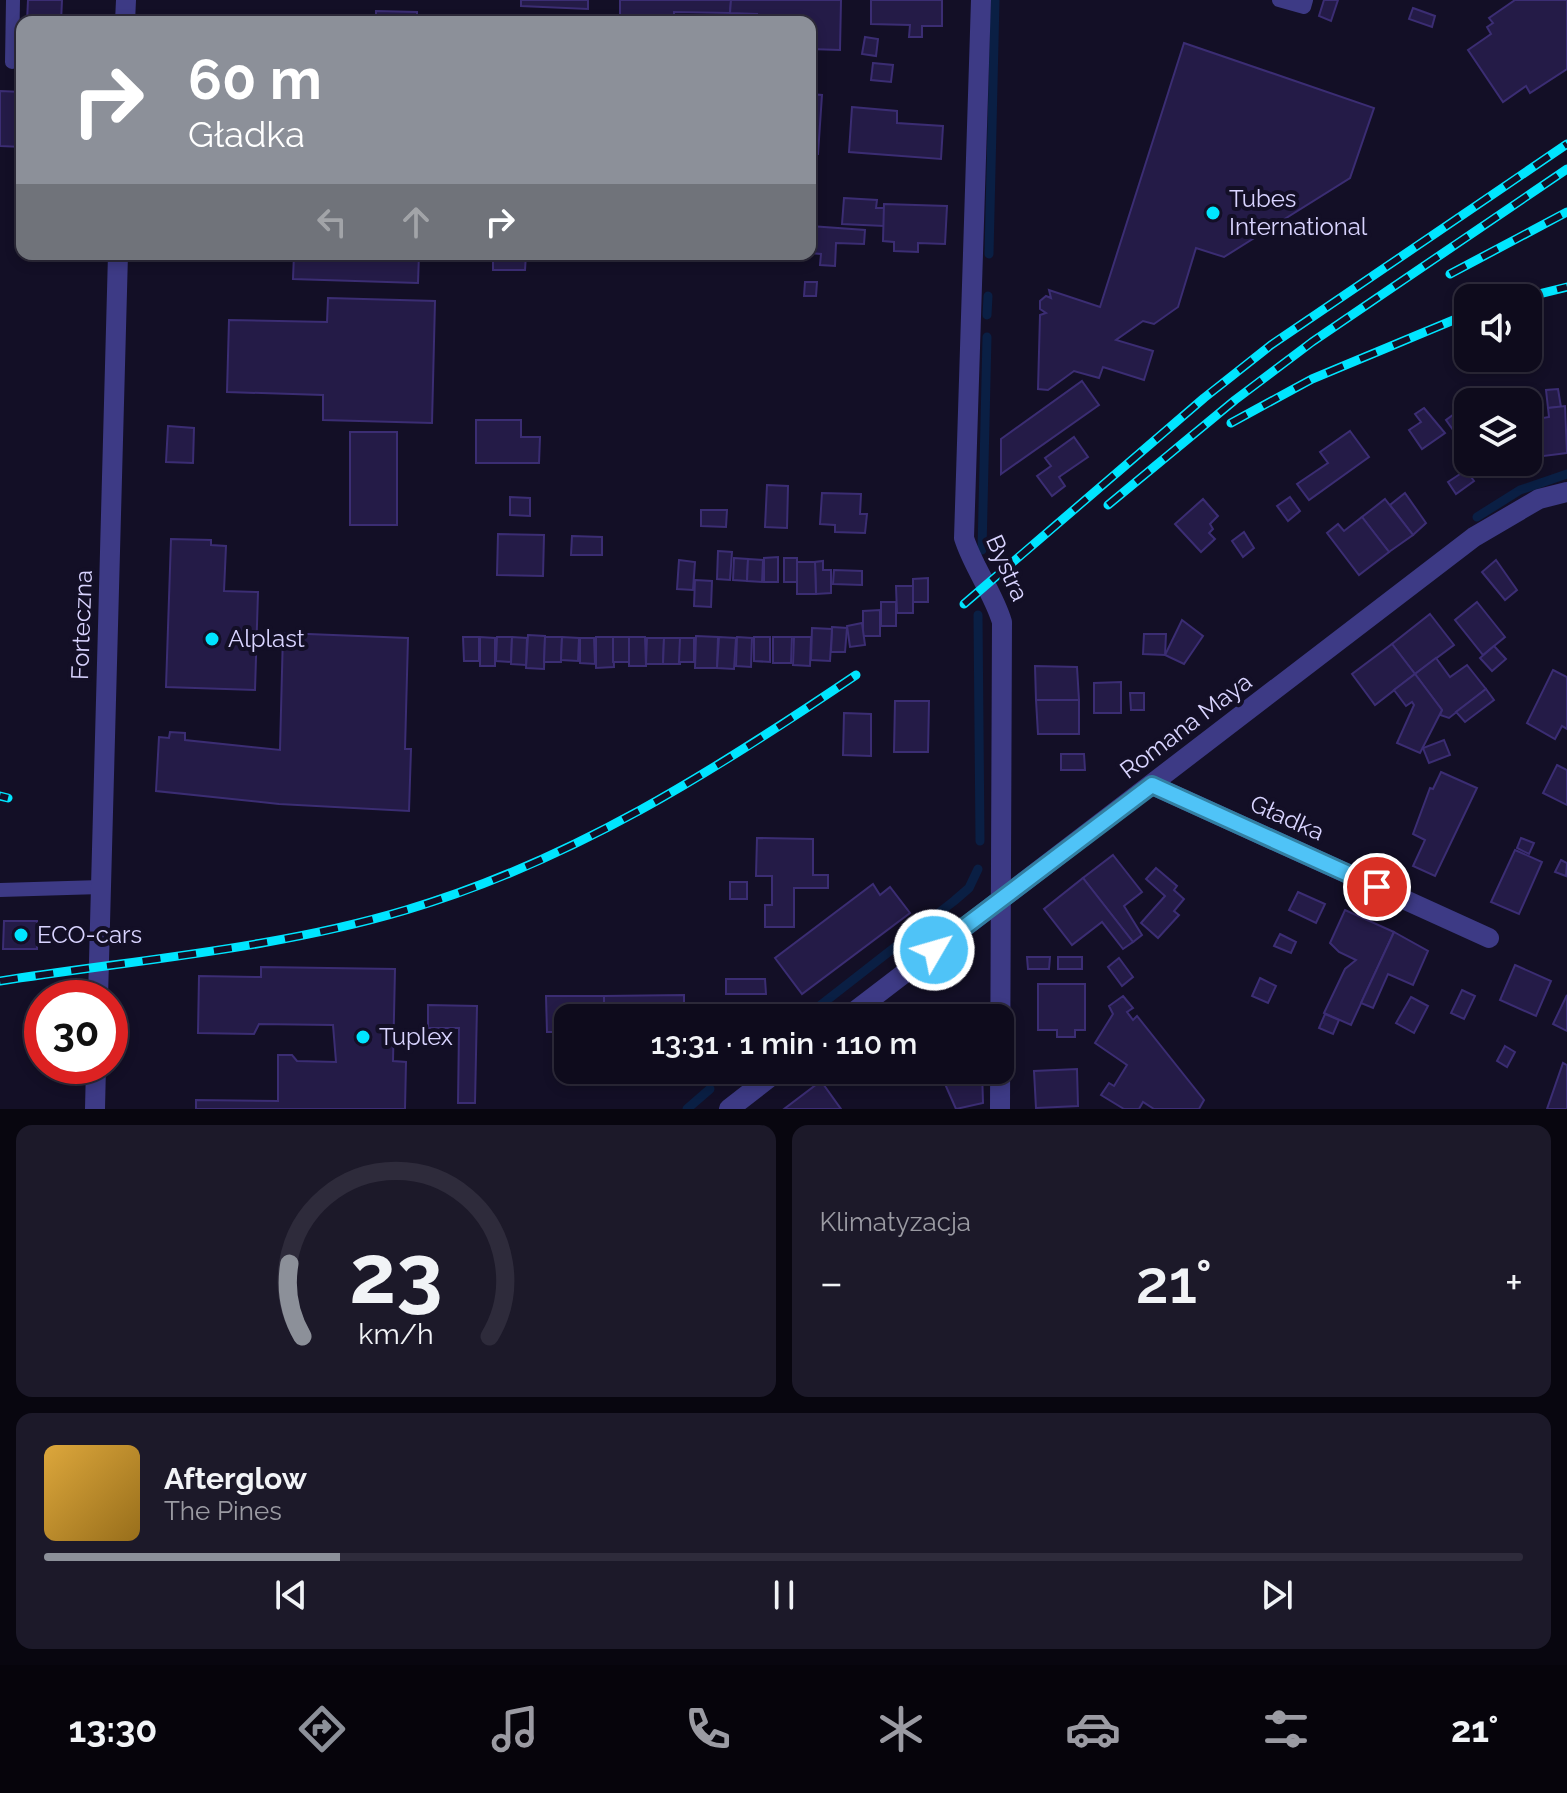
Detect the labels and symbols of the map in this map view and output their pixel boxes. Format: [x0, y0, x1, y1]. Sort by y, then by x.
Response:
place label: Tubes International [1229, 184, 1368, 241]
marker: Tubes International [1204, 204, 1222, 222]
street label: Bystra [980, 530, 1035, 605]
street label: Forteczna [65, 569, 98, 680]
place label: Alplast [228, 624, 305, 653]
marker: Alplast [203, 630, 221, 648]
street label: Romana Maya [1114, 667, 1257, 785]
street label: Gładka [1246, 788, 1329, 847]
pin [1343, 853, 1411, 921]
position arrow [892, 908, 976, 992]
place label: ECO-cars [37, 920, 142, 949]
marker: ECO-cars [12, 926, 30, 944]
speed limit sign: 30 [24, 980, 128, 1084]
place label: Tuplex [379, 1022, 453, 1051]
marker: Tuplex [354, 1028, 372, 1046]

